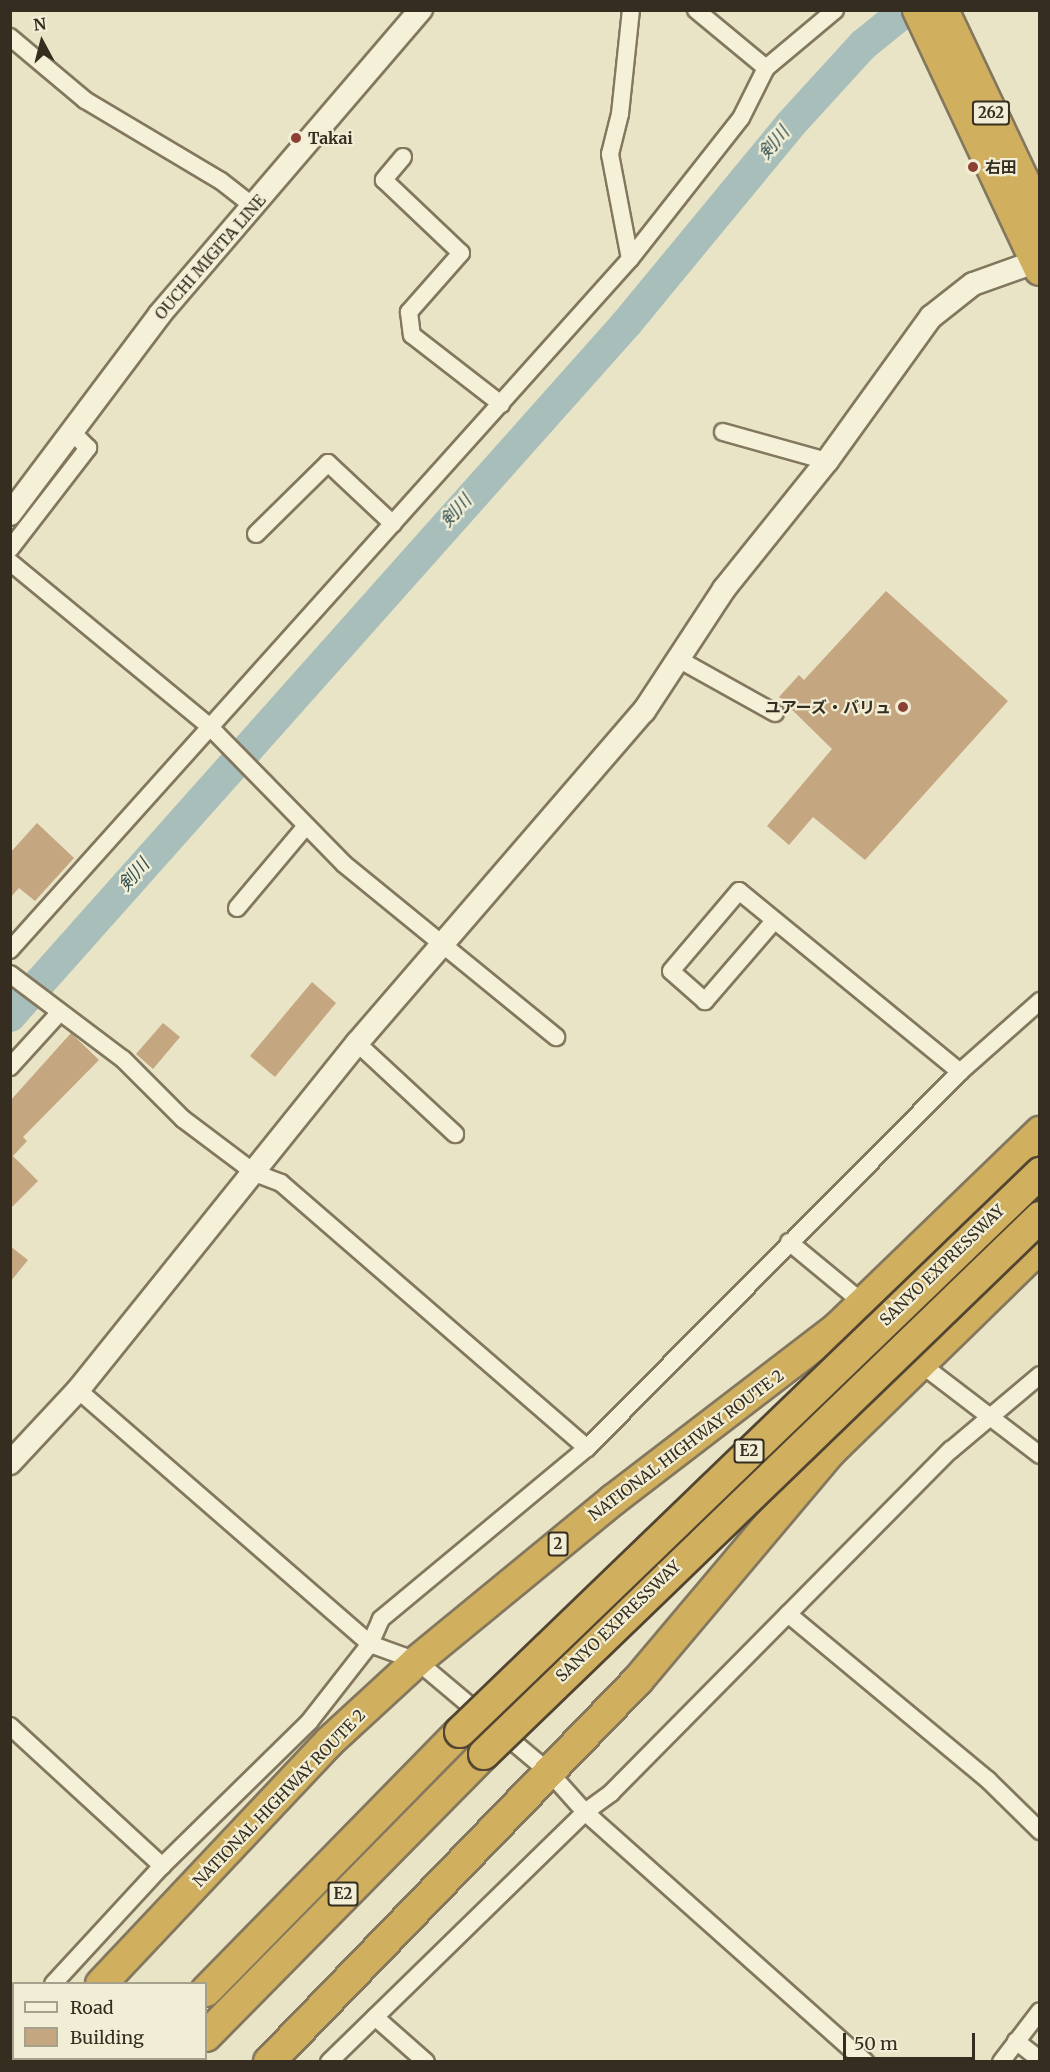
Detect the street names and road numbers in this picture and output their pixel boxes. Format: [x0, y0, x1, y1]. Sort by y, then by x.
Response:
road number: 262 [972, 101, 1010, 125]
street label: OUCHI MIGITA LINE [151, 191, 269, 323]
street label: SANYO EXPRESSWAY [876, 1200, 1008, 1330]
street label: NATIONAL HIGHWAY ROUTE 2 [585, 1365, 787, 1525]
road number: E2 [732, 1439, 766, 1463]
road number: 2 [548, 1532, 568, 1556]
street label: SANYO EXPRESSWAY [552, 1556, 684, 1686]
street label: NATIONAL HIGHWAY ROUTE 2 [189, 1705, 369, 1891]
road number: E2 [326, 1882, 360, 1906]

